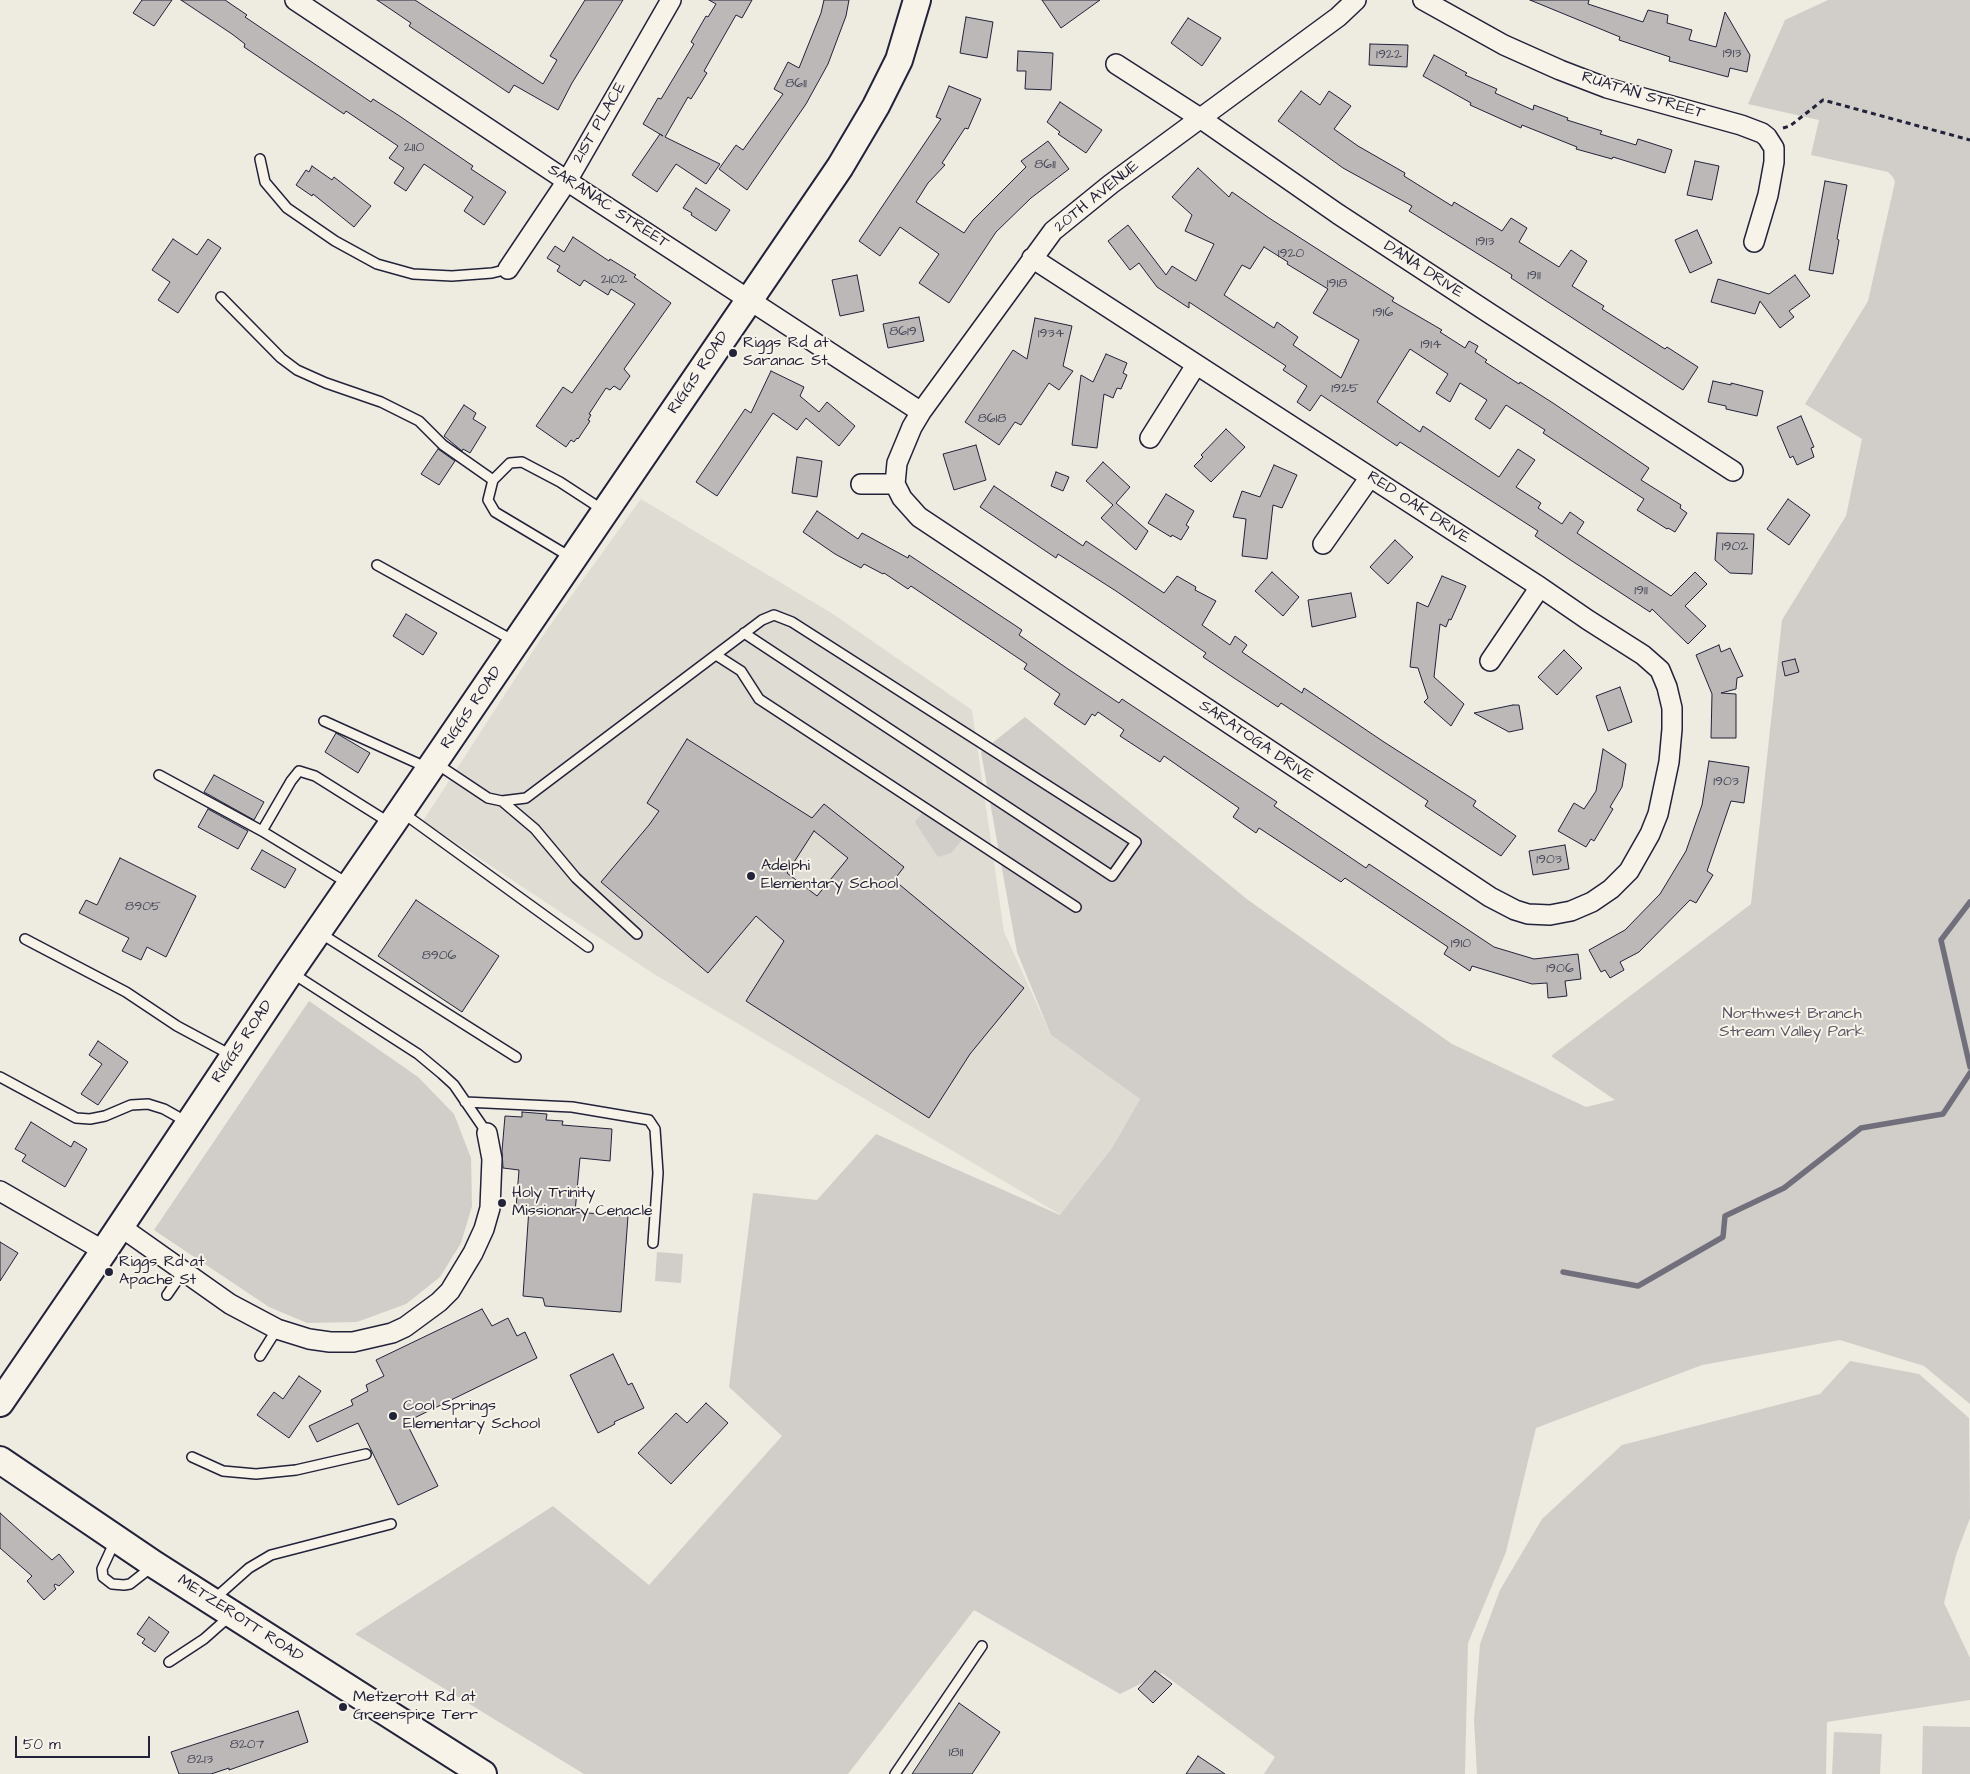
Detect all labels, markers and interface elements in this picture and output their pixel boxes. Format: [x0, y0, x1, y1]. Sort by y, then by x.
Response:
house number: 1913 [1723, 46, 1741, 62]
house number: 1922 [1376, 47, 1402, 63]
street label: RUATAN STREET [1579, 68, 1707, 124]
house number: 8611 [785, 76, 807, 92]
street label: 21ST PLACE [569, 79, 631, 167]
house number: 2110 [404, 140, 424, 156]
house number: 8611 [1034, 157, 1056, 173]
street label: 20TH AVENUE [1051, 157, 1143, 237]
street label: SARANAC STREET [544, 161, 672, 253]
house number: 1913 [1476, 234, 1494, 250]
street label: DANA DRIVE [1380, 237, 1466, 303]
house number: 1920 [1278, 246, 1304, 262]
house number: 1911 [1527, 268, 1541, 284]
house number: 2102 [601, 272, 627, 288]
house number: 1918 [1327, 276, 1347, 292]
house number: 1916 [1373, 305, 1393, 321]
house number: 8619 [889, 324, 917, 340]
house number: 1934 [1038, 326, 1064, 342]
street label: RIGGS ROAD [664, 328, 734, 418]
place label: Riggs Rd at Saranac St [743, 334, 828, 372]
house number: 1914 [1420, 337, 1442, 353]
marker: Riggs Rd at Saranac St [727, 347, 739, 359]
house number: 1925 [1331, 381, 1359, 397]
house number: 8618 [978, 411, 1006, 427]
street label: RED OAK DRIVE [1363, 468, 1473, 548]
house number: 1902 [1722, 539, 1748, 555]
house number: 1911 [1634, 583, 1648, 599]
street label: RIGGS ROAD [437, 663, 507, 753]
street label: SARATOGA DRIVE [1195, 696, 1317, 788]
house number: 1903 [1713, 774, 1739, 790]
house number: 1903 [1536, 852, 1562, 868]
place label: Adelphi Elementary School [761, 857, 898, 895]
marker: Adelphi Elementary School [745, 870, 757, 882]
house number: 8905 [125, 899, 161, 915]
house number: 1910 [1451, 936, 1471, 952]
house number: 8906 [422, 948, 456, 964]
house number: 1906 [1546, 961, 1574, 977]
street label: RIGGS ROAD [208, 997, 278, 1087]
park label: Northwest Branch Stream Valley Park [1719, 1005, 1865, 1043]
place label: Holy Trinity Missionary Cenacle [512, 1184, 653, 1222]
marker: Holy Trinity Missionary Cenacle [496, 1197, 508, 1209]
place label: Riggs Rd at Apache St [119, 1253, 204, 1291]
marker: Riggs Rd at Apache St [103, 1266, 115, 1278]
place label: Cool Springs Elementary School [403, 1397, 540, 1435]
marker: Cool Springs Elementary School [387, 1410, 399, 1422]
street label: METZEROTT ROAD [174, 1571, 306, 1667]
place label: Metzerott Rd at Greenspire Terr [353, 1688, 478, 1726]
marker: Metzerott Rd at Greenspire Terr [337, 1701, 349, 1713]
scale bar [18, 1726, 152, 1758]
text: 50 m [23, 1734, 61, 1755]
house number: 8207 [230, 1737, 264, 1753]
house number: 1811 [949, 1745, 963, 1761]
house number: 8213 [187, 1752, 213, 1768]

